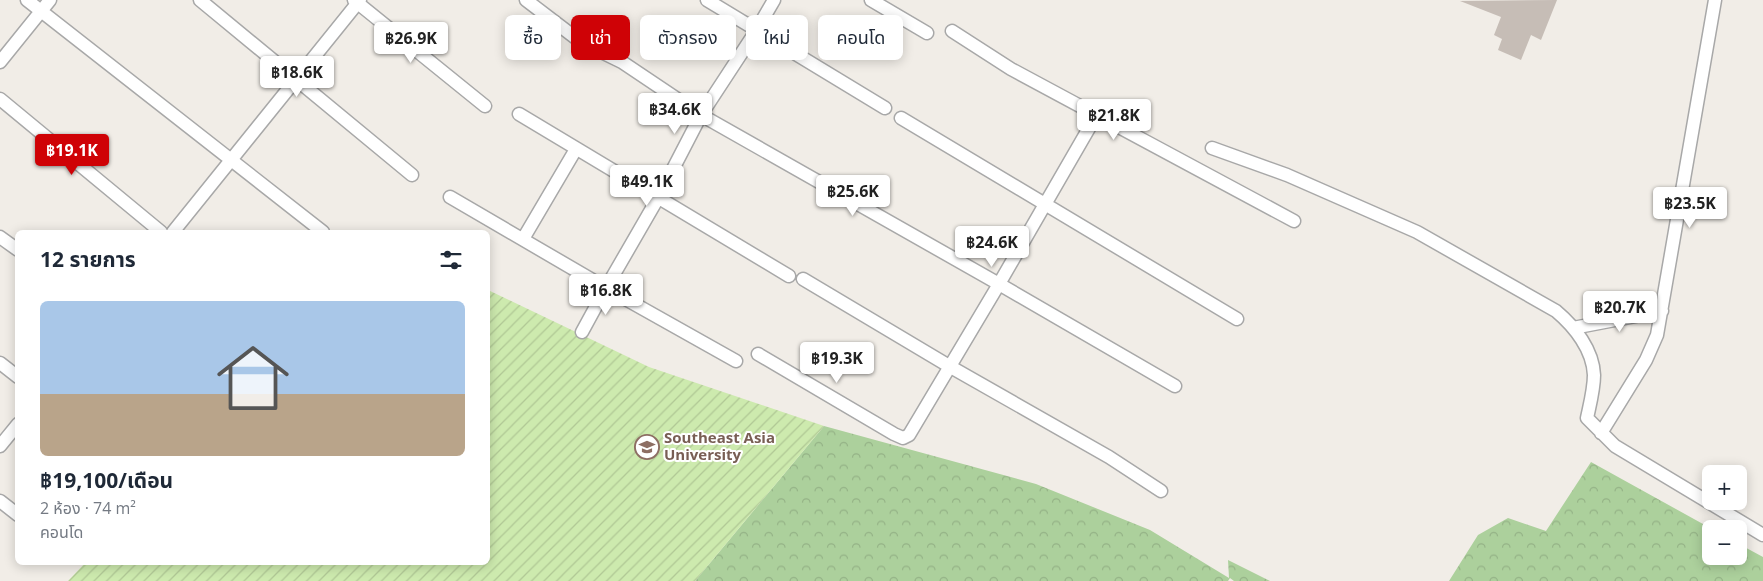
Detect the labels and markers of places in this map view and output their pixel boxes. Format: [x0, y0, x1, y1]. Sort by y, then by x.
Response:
pin: ฿26.9K [370, 22, 452, 64]
pin: ฿18.6K [256, 56, 338, 98]
pin: ฿34.6K [634, 92, 716, 135]
pin: ฿21.8K [1073, 98, 1155, 141]
pin: ฿19.1K [31, 134, 113, 176]
pin: ฿49.1K [606, 164, 688, 207]
pin: ฿25.6K [812, 174, 894, 217]
pin: ฿23.5K [1649, 186, 1731, 229]
pin: ฿24.6K [951, 226, 1033, 268]
pin: ฿16.8K [565, 274, 647, 316]
pin: ฿20.7K [1579, 290, 1661, 333]
pin: ฿19.3K [796, 342, 878, 384]
place label: Southeast Asia University [664, 427, 775, 464]
school or university icon: Southeast Asia University [634, 434, 660, 460]

